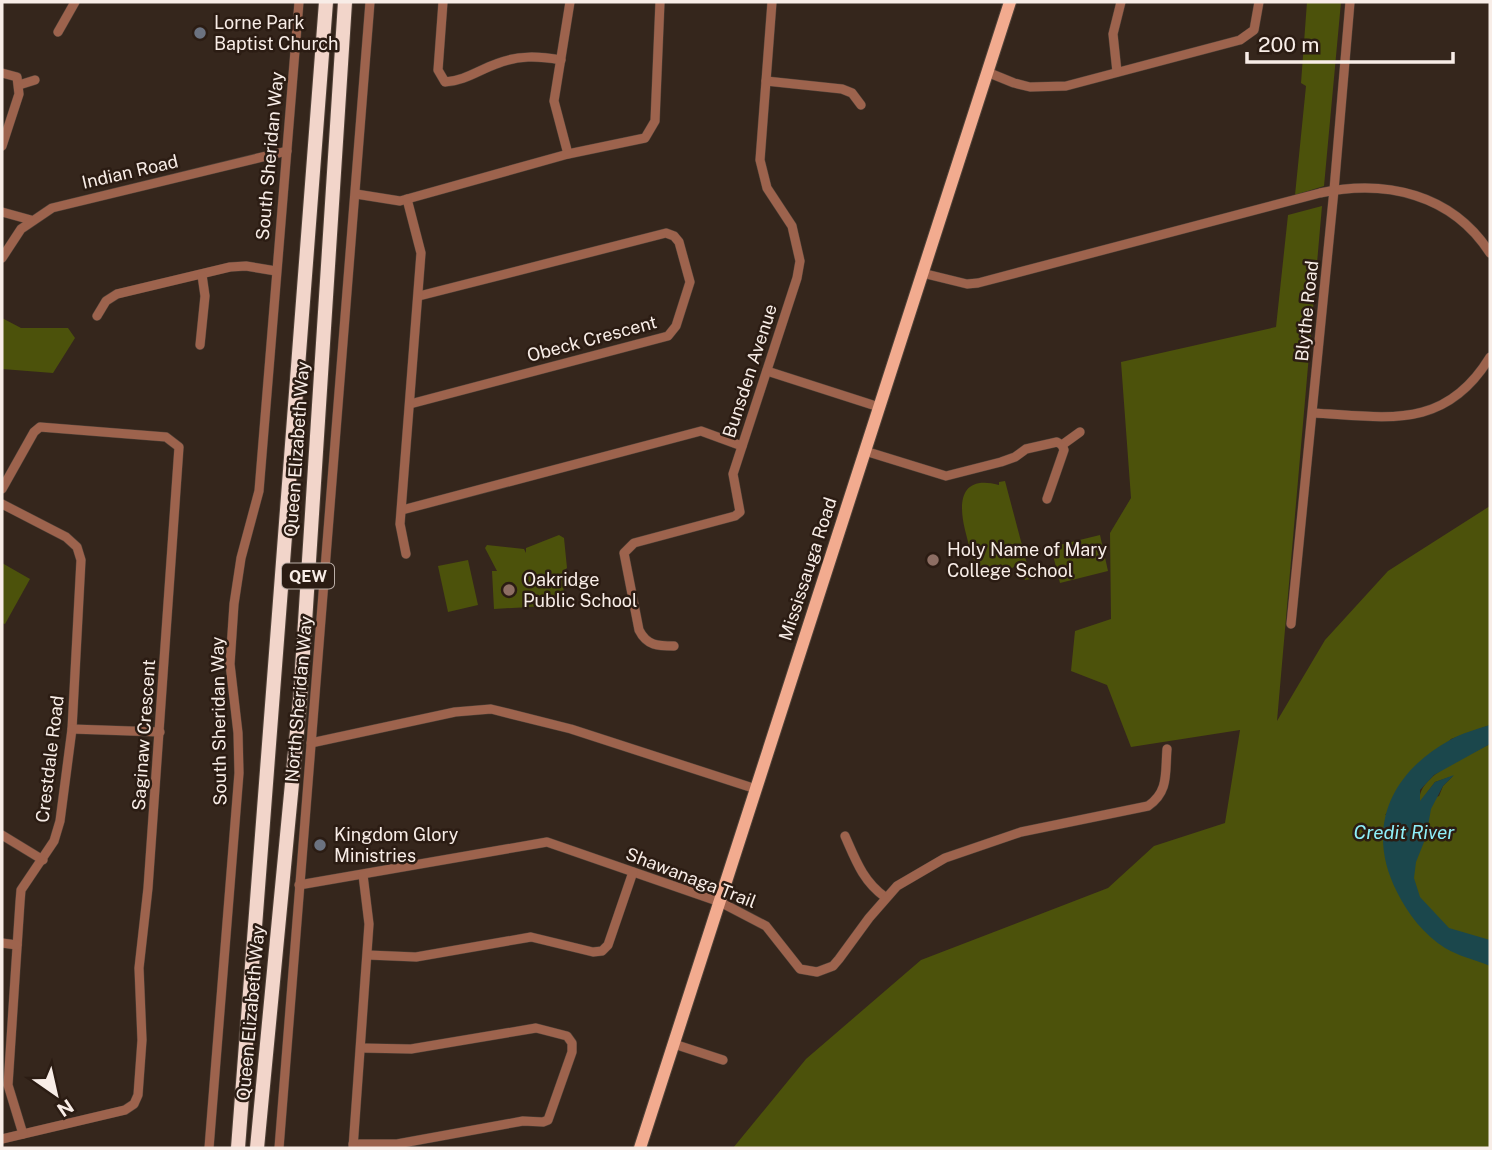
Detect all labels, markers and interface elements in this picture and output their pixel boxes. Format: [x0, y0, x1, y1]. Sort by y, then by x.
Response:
place label: Lorne Park Baptist Church [214, 12, 338, 54]
scale bar [1247, 21, 1454, 65]
marker: Lorne Park Baptist Church [192, 25, 208, 41]
text: 200 m [1258, 32, 1319, 57]
street label: South Sheridan Way [252, 70, 287, 241]
street label: Indian Road [80, 150, 180, 193]
street label: Blythe Road [1291, 259, 1322, 362]
street label: Bunsden Avenue [718, 301, 781, 440]
street label: Obeck Crescent [525, 311, 659, 366]
street label: Queen Elizabeth Way [280, 360, 313, 537]
street label: Mississauga Road [774, 495, 841, 643]
place label: Holy Name of Mary College School [947, 539, 1108, 581]
marker: Holy Name of Mary College School [925, 552, 941, 568]
road number: QEW [282, 564, 334, 589]
place label: Oakridge Public School [523, 569, 637, 611]
marker: Oakridge Public School [501, 582, 517, 598]
street label: North Sheridan Way [281, 615, 316, 783]
street label: South Sheridan Way [207, 636, 230, 806]
street label: Saginaw Crescent [128, 659, 159, 811]
street label: Crestdale Road [31, 694, 68, 824]
water label: Credit River [1354, 821, 1455, 843]
place label: Kingdom Glory Ministries [334, 824, 459, 866]
marker: Kingdom Glory Ministries [312, 837, 328, 853]
street label: Shawanaga Trail [623, 843, 759, 912]
street label: Queen Elizabeth Way [232, 924, 269, 1102]
north arrow [21, 1059, 91, 1129]
text: N [53, 1095, 78, 1121]

